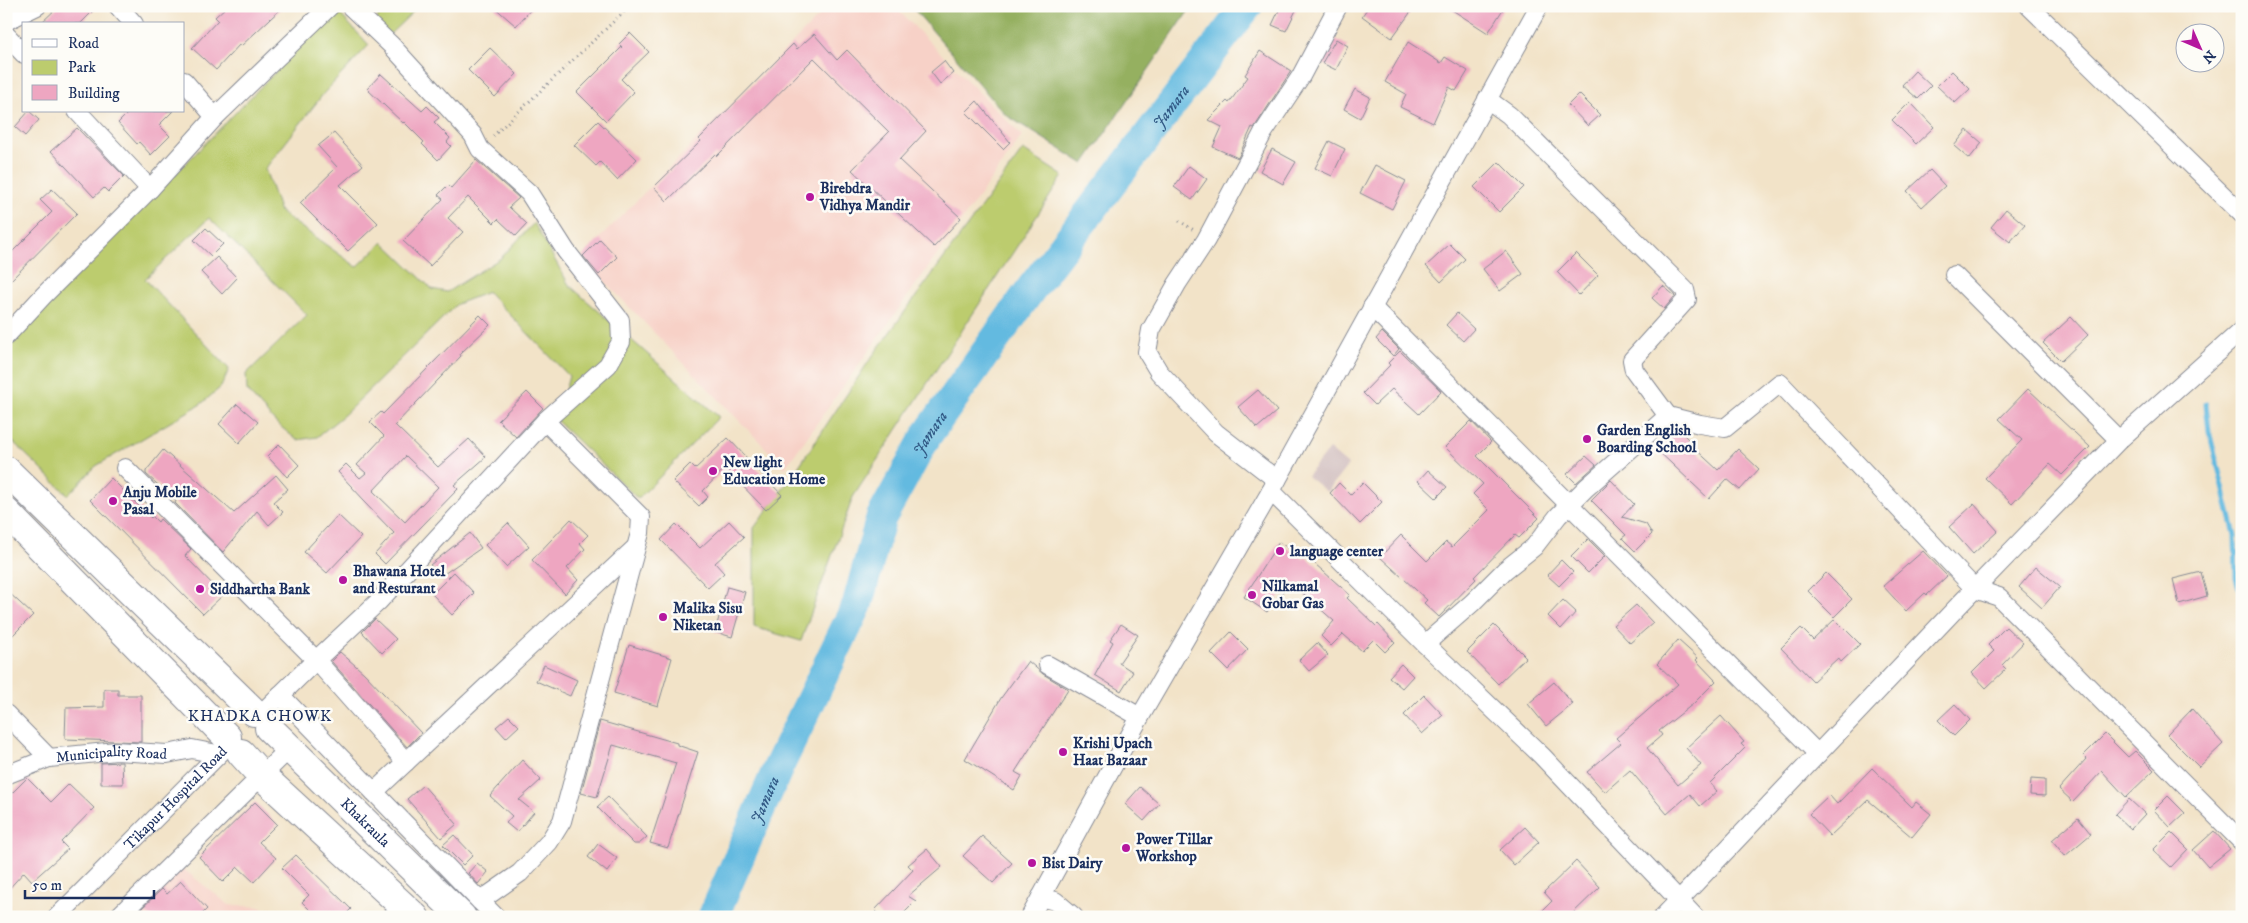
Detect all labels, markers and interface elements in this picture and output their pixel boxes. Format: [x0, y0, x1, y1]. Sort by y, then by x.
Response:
legend [22, 22, 185, 112]
north arrow [2176, 22, 2226, 72]
text: Road [68, 34, 100, 53]
text: N [2198, 46, 2219, 67]
text: Park [68, 58, 97, 77]
water label: Jamara [1148, 81, 1194, 132]
text: Building [68, 84, 120, 103]
place label: Birebdra Vidhya Mandir [819, 179, 910, 215]
marker: Birebdra Vidhya Mandir [804, 191, 816, 203]
water label: Jamara [909, 407, 952, 459]
place label: Garden English Boarding School [1597, 421, 1697, 457]
marker: Garden English Boarding School [1581, 433, 1593, 445]
place label: New light Education Home [723, 453, 826, 489]
marker: New light Education Home [707, 465, 719, 477]
place label: Anju Mobile Pasal [122, 483, 198, 519]
marker: Anju Mobile Pasal [107, 495, 119, 507]
place label: language center [1289, 542, 1384, 561]
marker: language center [1274, 545, 1286, 557]
place label: Bhawana Hotel and Resturant [353, 562, 446, 598]
marker: Bhawana Hotel and Resturant [337, 574, 349, 586]
place label: Nilkamal Gobar Gas [1262, 577, 1324, 613]
place label: Siddhartha Bank [210, 580, 310, 599]
marker: Siddhartha Bank [194, 583, 206, 595]
marker: Nilkamal Gobar Gas [1246, 589, 1258, 601]
place label: Malika Sisu Niketan [673, 599, 743, 635]
marker: Malika Sisu Niketan [657, 611, 669, 623]
district label: KHADKA CHOWK [188, 706, 332, 726]
place label: Krishi Upach Haat Bazaar [1073, 734, 1153, 770]
street label: Municipality Road [55, 742, 168, 767]
street label: Tikapur Hospital Road [120, 742, 232, 854]
marker: Krishi Upach Haat Bazaar [1057, 746, 1069, 758]
water label: Jamara [746, 773, 784, 827]
street label: Khakraula [336, 794, 394, 852]
place label: Power Tillar Workshop [1135, 830, 1213, 866]
marker: Power Tillar Workshop [1120, 842, 1132, 854]
place label: Bist Dairy [1042, 854, 1103, 873]
marker: Bist Dairy [1026, 857, 1038, 869]
scale bar [25, 868, 154, 900]
text: 50 m [32, 876, 62, 895]

